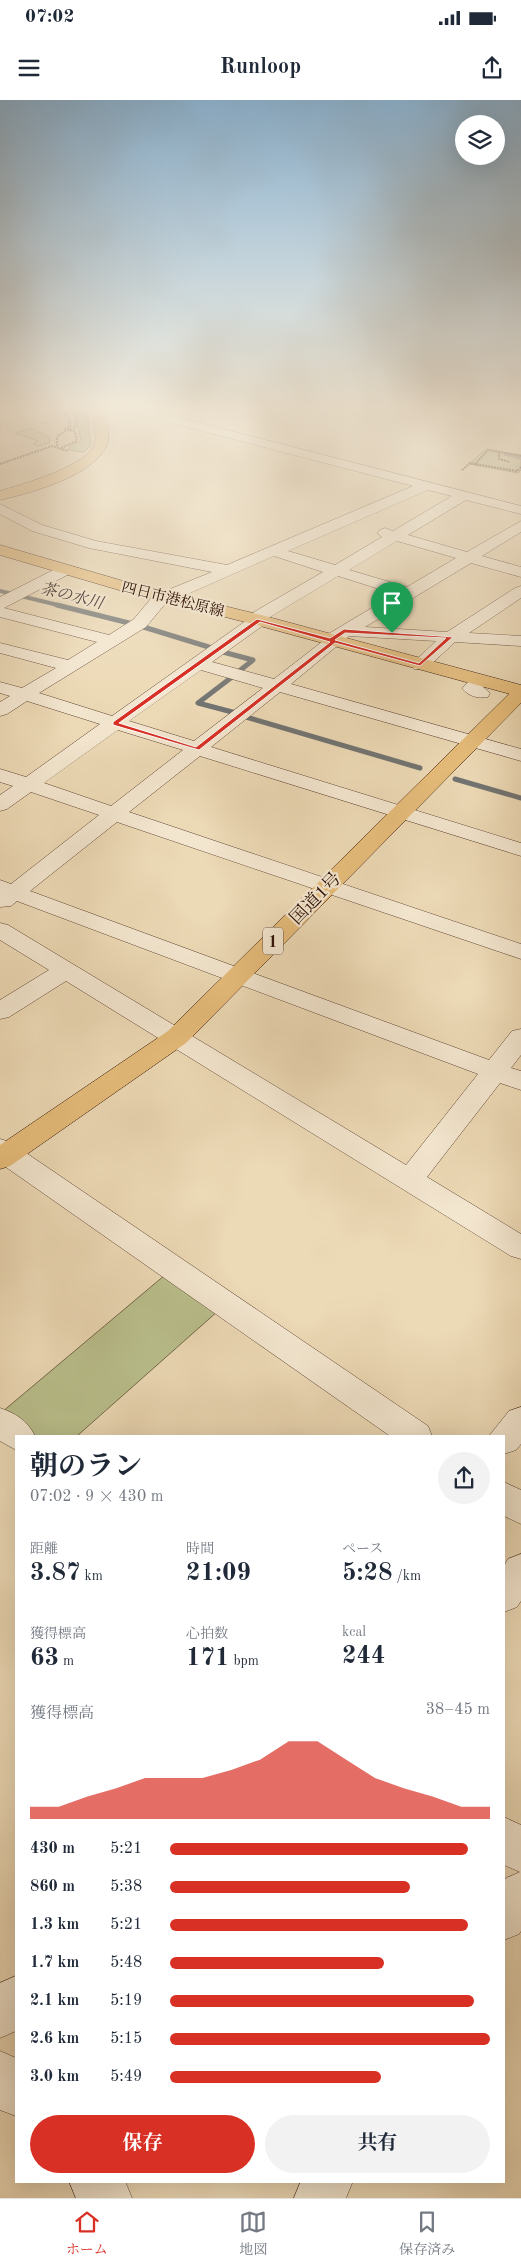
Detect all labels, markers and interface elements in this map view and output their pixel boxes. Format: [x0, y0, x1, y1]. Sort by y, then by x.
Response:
text: 07:02 [25, 8, 74, 27]
icon: menu [15, 54, 43, 82]
icon: share [478, 54, 506, 82]
text: Runloop [220, 56, 301, 78]
map controls [455, 115, 505, 165]
button: layers [455, 115, 505, 165]
water label: 茶の水川 [39, 579, 107, 613]
street label: 四日市港松原線 [120, 579, 226, 620]
pin [371, 582, 413, 633]
icon: arrive [378, 589, 406, 617]
street label: 国道1号 [285, 868, 345, 928]
road number: 1 [263, 928, 283, 954]
button: share [438, 1452, 490, 1504]
text: 朝のラン [30, 1454, 142, 1482]
text: 07:02 · 9 × 430 m [30, 1489, 163, 1505]
text: 距離 [30, 1542, 58, 1556]
text: 時間 [186, 1542, 214, 1556]
text: ペース [342, 1542, 383, 1556]
text: 3.87 [30, 1561, 81, 1586]
text: 21:09 [186, 1561, 251, 1586]
text: 5:28 [342, 1561, 393, 1586]
text: km [81, 1569, 103, 1583]
text: /km [393, 1569, 421, 1583]
text: kcal [342, 1625, 366, 1639]
text: 獲得標高 [30, 1627, 86, 1641]
text: 心拍数 [186, 1627, 228, 1641]
text: 244 [342, 1644, 386, 1669]
text: 63 [30, 1646, 59, 1671]
text: 171 [186, 1646, 230, 1671]
text: m [59, 1654, 74, 1668]
text: bpm [230, 1654, 259, 1668]
text: 38–45 m [426, 1702, 490, 1718]
text: 獲得標高 [30, 1706, 94, 1722]
text: 430 m [30, 1841, 75, 1857]
text: 5:21 [110, 1841, 142, 1857]
text: 860 m [30, 1879, 75, 1895]
text: 5:38 [110, 1879, 142, 1895]
text: 1.3 km [30, 1917, 79, 1933]
text: 5:21 [110, 1917, 142, 1933]
text: 1.7 km [30, 1955, 79, 1971]
text: 5:48 [110, 1955, 142, 1971]
text: 2.1 km [30, 1993, 79, 2009]
text: 5:19 [110, 1993, 142, 2009]
text: 2.6 km [30, 2031, 79, 2047]
text: 5:15 [110, 2031, 142, 2047]
text: 3.0 km [30, 2069, 79, 2085]
text: 5:49 [110, 2069, 142, 2085]
button: 保存 [30, 2115, 255, 2173]
button: 共有 [265, 2115, 490, 2173]
tab: ホーム [66, 2208, 108, 2259]
tab: 地図 [239, 2208, 267, 2259]
tab: 保存済み [399, 2208, 455, 2259]

